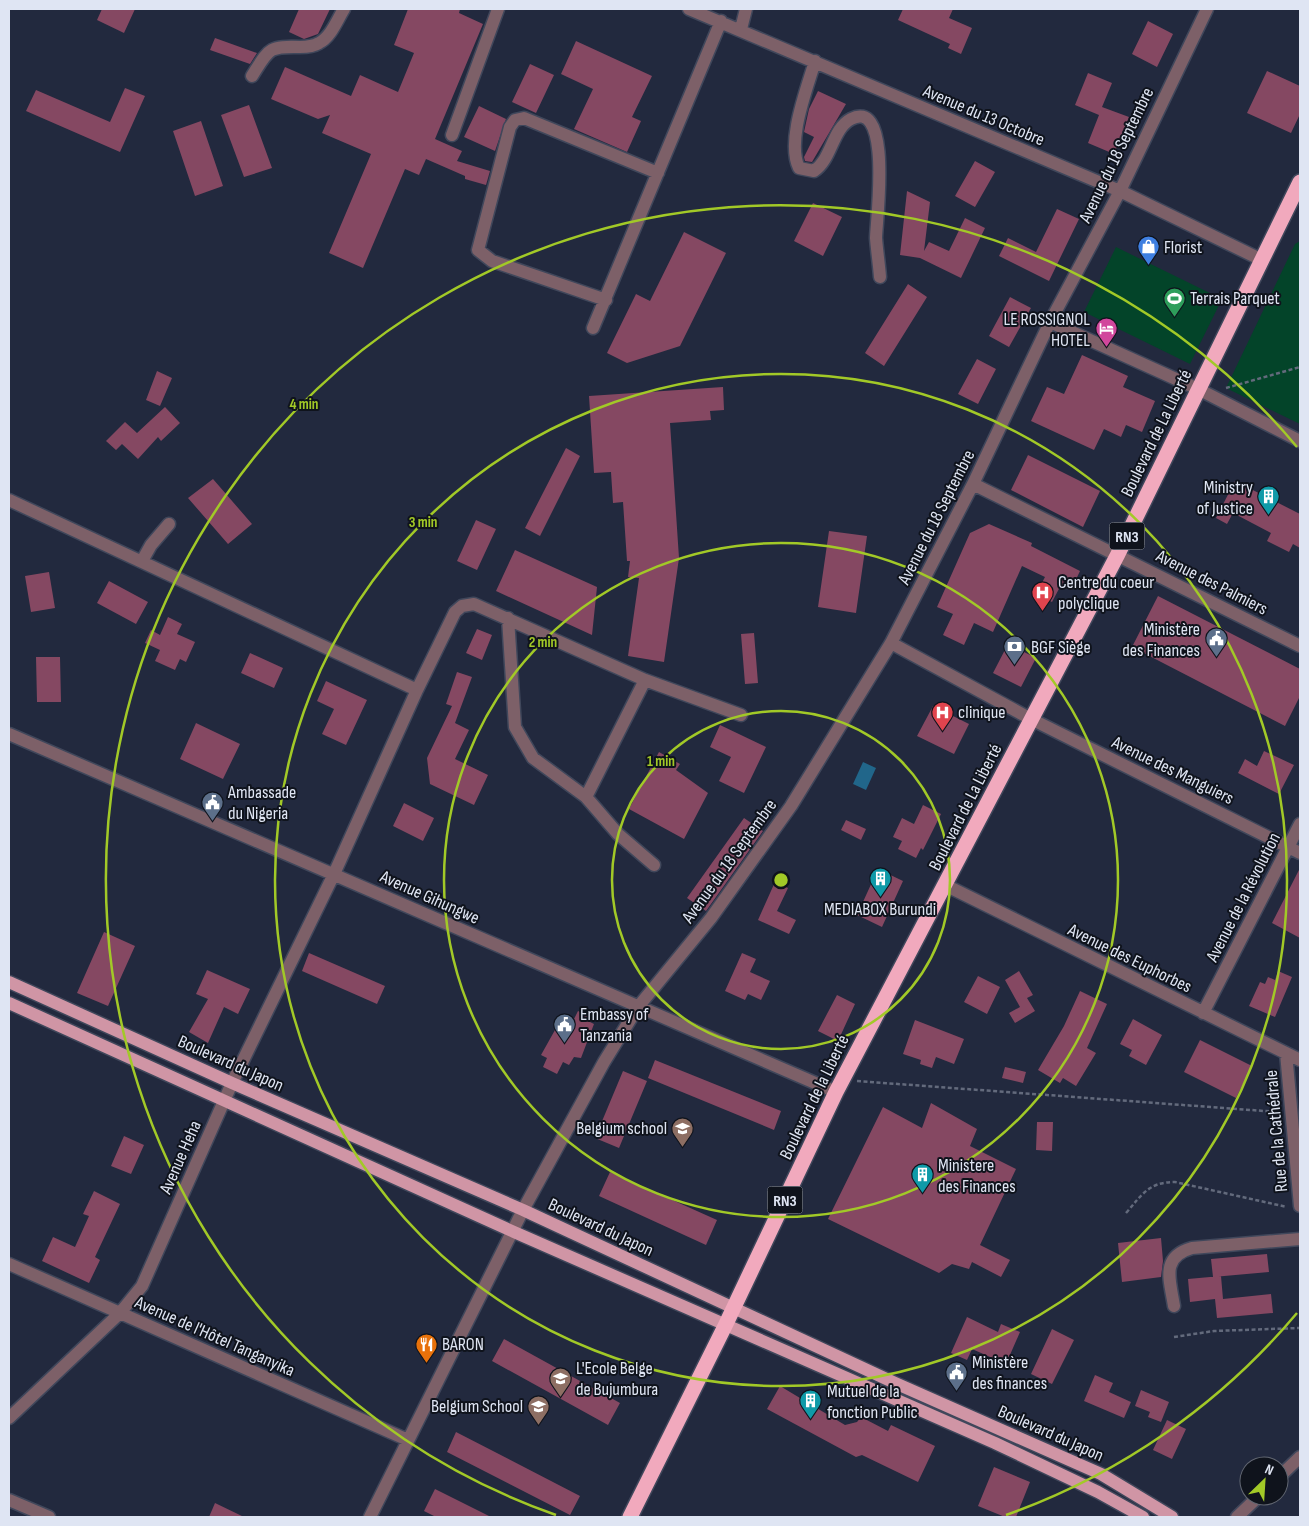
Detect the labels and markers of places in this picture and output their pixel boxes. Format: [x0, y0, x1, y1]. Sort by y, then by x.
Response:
shop icon: Florist [1136, 235, 1160, 266]
place label: Florist [1164, 237, 1203, 258]
sports icon: Terrais Parquet [1162, 286, 1186, 317]
place label: Terrais Parquet [1190, 288, 1280, 309]
place label: LE ROSSIGNOL HOTEL [1004, 309, 1090, 351]
hotel icon: LE ROSSIGNOL HOTEL [1094, 317, 1118, 348]
place label: Ministry of Justice [1197, 477, 1253, 519]
building icon: Ministry of Justice [1257, 485, 1281, 516]
place label: Centre du coeur polyclique [1058, 572, 1155, 614]
hospital icon: Centre du coeur polyclique [1030, 580, 1054, 611]
place label: Ministère des Finances [1122, 619, 1200, 661]
public building icon: Ministère des Finances [1204, 627, 1228, 658]
bank icon: BGF Siège [1003, 635, 1027, 666]
place label: BGF Siège [1031, 637, 1091, 658]
hospital icon: clinique [930, 700, 954, 731]
place label: clinique [958, 702, 1006, 723]
place label: Ambassade du Nigeria [227, 782, 296, 824]
public building icon: Ambassade du Nigeria [200, 790, 224, 821]
building icon: MEDIABOX Burundi [868, 867, 892, 898]
centre of rings [772, 871, 790, 889]
place label: MEDIABOX Burundi [824, 899, 936, 920]
place label: Embassy of Tanzania [580, 1004, 649, 1046]
public building icon: Embassy of Tanzania [552, 1012, 576, 1043]
school or university icon: Belgium school [671, 1116, 695, 1147]
place label: Belgium school [576, 1118, 667, 1139]
place label: Ministere des Finances [938, 1155, 1016, 1197]
building icon: Ministere des Finances [910, 1163, 934, 1194]
restaurant icon: BARON [414, 1332, 438, 1363]
place label: BARON [442, 1334, 484, 1355]
place label: Ministère des finances [972, 1352, 1047, 1394]
place label: L'Ecole Belge de Bujumbura [576, 1358, 658, 1400]
public building icon: Ministère des finances [944, 1360, 968, 1391]
school or university icon: L'Ecole Belge de Bujumbura [548, 1366, 572, 1397]
place label: Mutuel de la fonction Public [827, 1381, 918, 1423]
building icon: Mutuel de la fonction Public [799, 1389, 823, 1420]
school or university icon: Belgium School [527, 1394, 551, 1425]
place label: Belgium School [431, 1396, 523, 1417]

